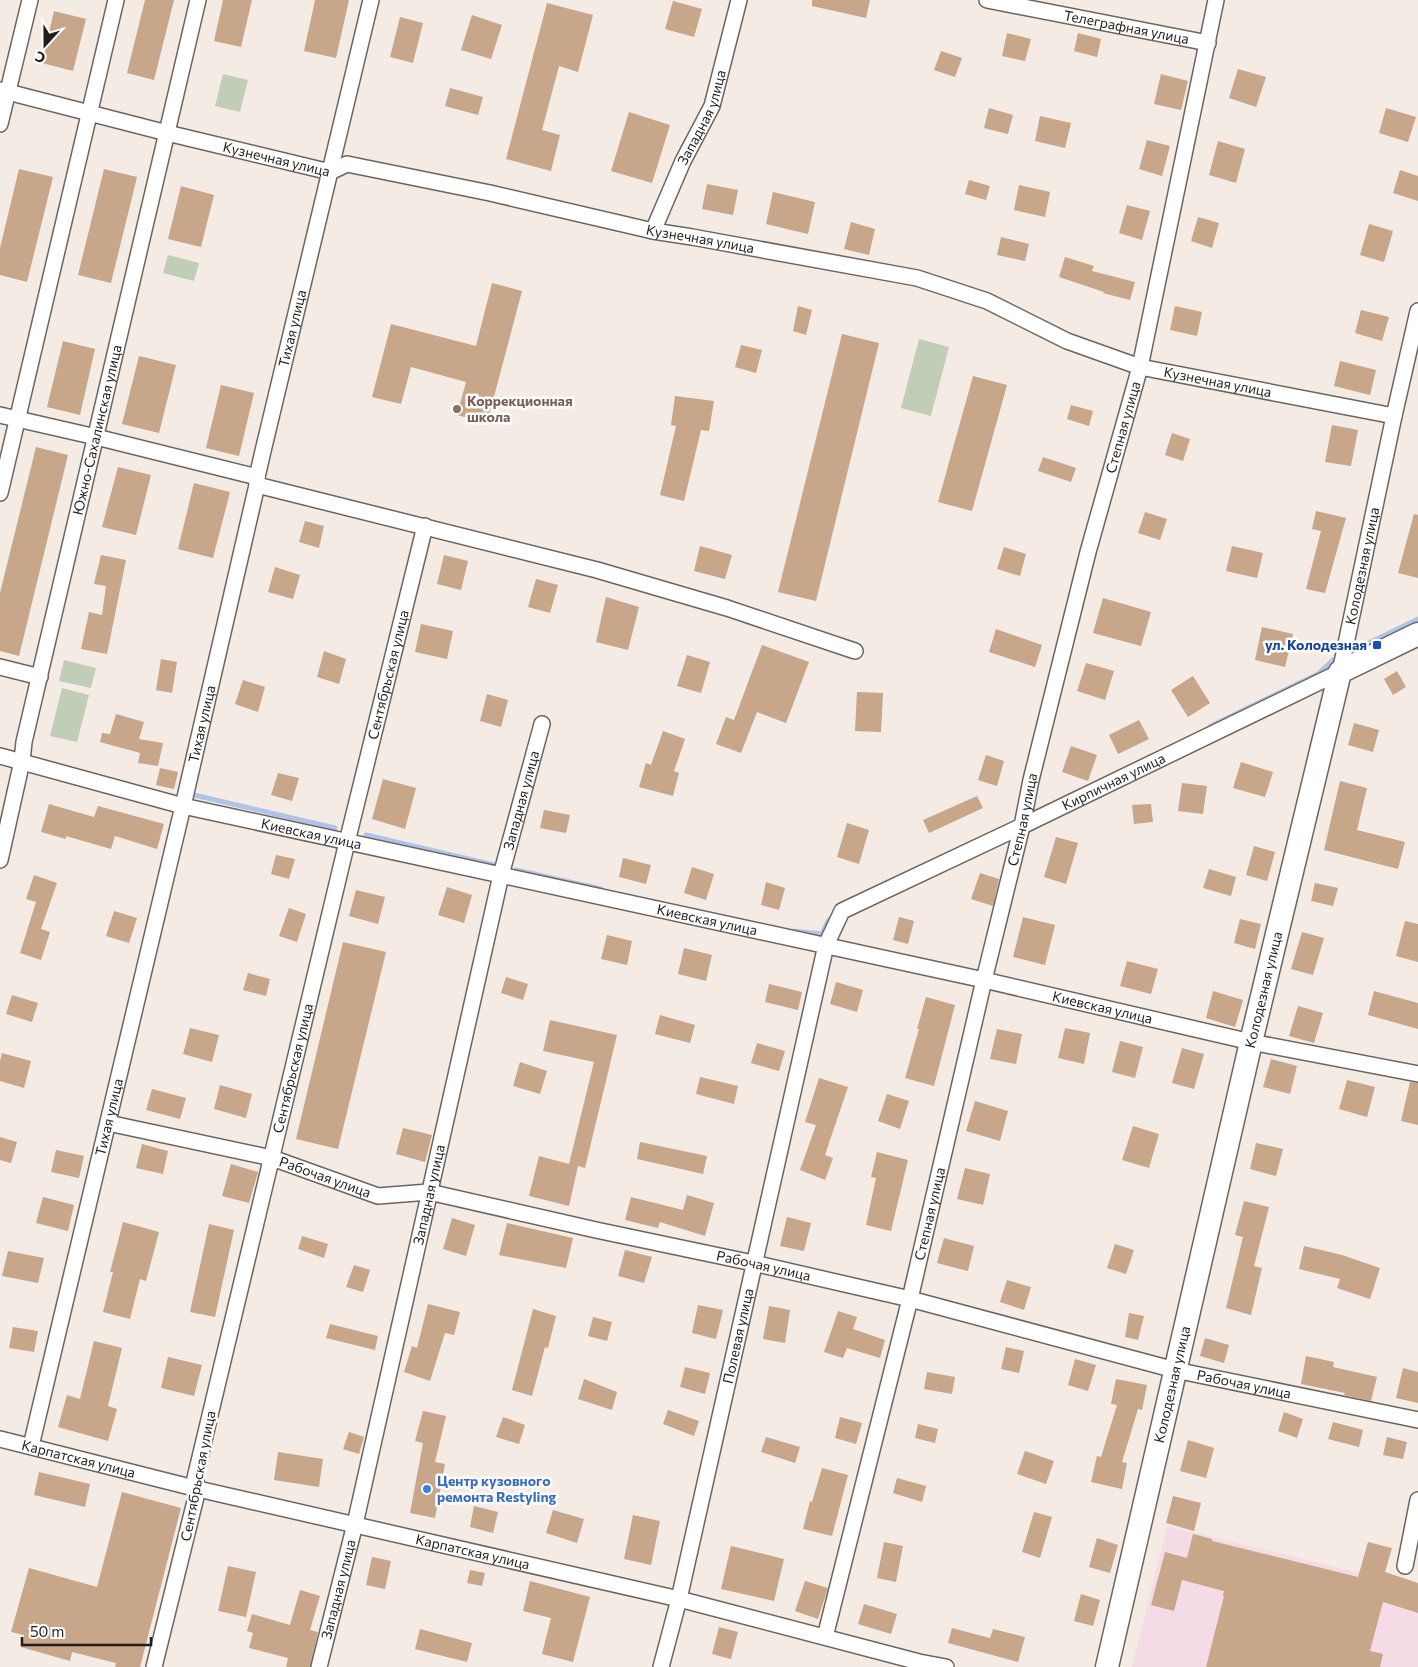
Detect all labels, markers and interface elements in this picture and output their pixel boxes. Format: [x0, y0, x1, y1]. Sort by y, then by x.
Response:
street label: Телеграфная улица [1063, 6, 1190, 47]
north arrow [20, 20, 70, 70]
text: С [33, 48, 48, 67]
street label: Западная улица [673, 68, 729, 168]
street label: Кузнечная улица [221, 138, 332, 180]
street label: Кузнечная улица [645, 221, 756, 256]
street label: Тихая улица [274, 288, 309, 369]
street label: Южно-Сахалинская улица [69, 343, 125, 517]
street label: Кузнечная улица [1162, 363, 1273, 400]
street label: Степная улица [1102, 379, 1144, 475]
place label: Коррекционная школа [467, 392, 573, 425]
marker: Коррекционная школа [451, 403, 463, 415]
street label: Колодезная улица [1341, 506, 1383, 626]
street label: Сентябрьская улица [364, 608, 412, 741]
place label: ул. Колодезная [1265, 636, 1367, 653]
marker: ул. Колодезная [1371, 639, 1383, 651]
street label: Тихая улица [184, 683, 219, 764]
street label: Западная улица [499, 749, 542, 852]
street label: Кирпичная улица [1059, 749, 1168, 813]
street label: Степная улица [1003, 771, 1040, 868]
street label: Киевская улица [260, 814, 363, 853]
street label: Киевская улица [655, 900, 759, 939]
street label: Колодезная улица [1241, 930, 1285, 1050]
street label: Киевская улица [1051, 987, 1154, 1027]
street label: Сентябрьская улица [269, 1002, 316, 1135]
street label: Тихая улица [91, 1077, 126, 1157]
street label: Западная улица [409, 1143, 448, 1246]
street label: Рабочая улица [277, 1152, 373, 1201]
street label: Степная улица [910, 1166, 948, 1262]
street label: Рабочая улица [715, 1247, 812, 1284]
street label: Полевая улица [719, 1286, 757, 1385]
street label: Колодезная улица [1150, 1324, 1193, 1444]
street label: Рабочая улица [1195, 1366, 1293, 1402]
street label: Сентябрьская улица [176, 1409, 219, 1543]
street label: Карпатская улица [20, 1436, 137, 1481]
place label: Центр кузовного ремонта Restyling [437, 1472, 556, 1505]
marker: Центр кузовного ремонта Restyling [421, 1483, 433, 1495]
street label: Карпатская улица [414, 1530, 532, 1573]
street label: Западная улица [317, 1538, 359, 1641]
scale bar [22, 1614, 151, 1646]
text: 50 m [30, 1622, 64, 1640]

